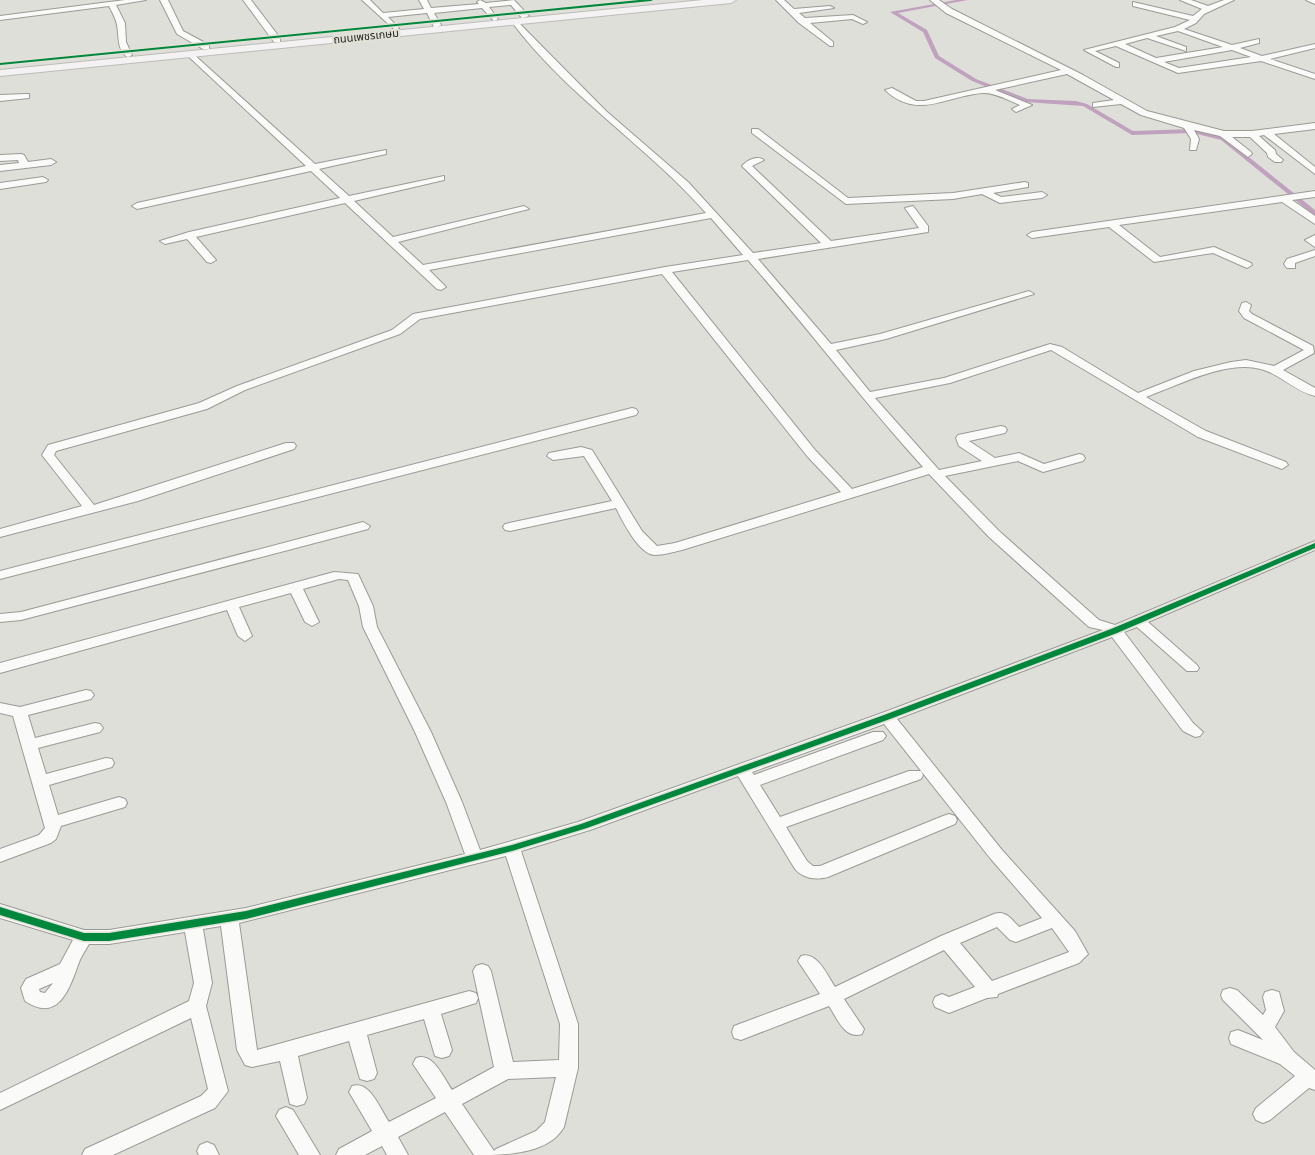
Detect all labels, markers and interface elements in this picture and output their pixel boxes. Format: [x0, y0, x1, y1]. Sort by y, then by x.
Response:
street label: ถนนเพชรเกษม [333, 26, 399, 46]

